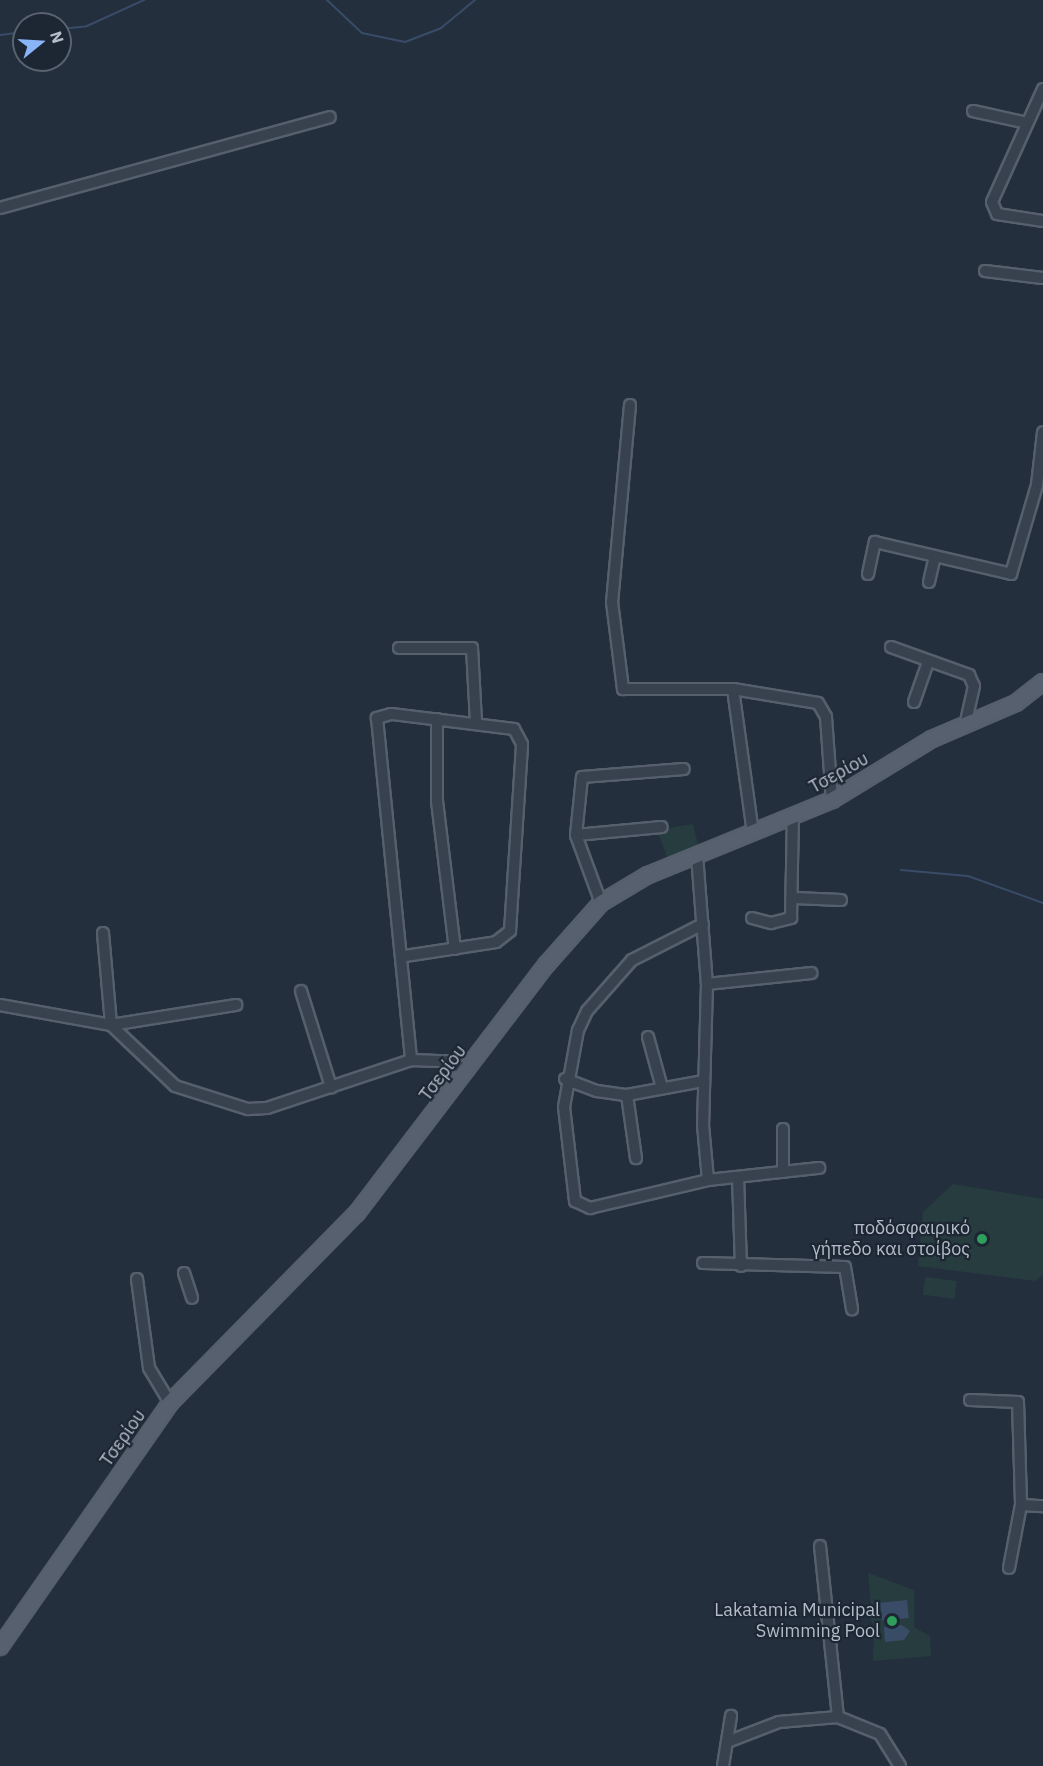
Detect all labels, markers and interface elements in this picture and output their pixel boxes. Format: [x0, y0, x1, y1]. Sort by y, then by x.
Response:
north arrow [12, 12, 72, 72]
text: N [46, 28, 69, 46]
street label: Τσερίου [806, 748, 872, 798]
street label: Τσερίου [415, 1041, 471, 1105]
place label: ποδόσφαιρικό γήπεδο και στοίβος [812, 1218, 970, 1260]
marker: ποδόσφαιρικό γήπεδο και στοίβος [975, 1232, 989, 1246]
street label: Τσερίου [96, 1405, 150, 1471]
place label: Lakatamia Municipal Swimming Pool [714, 1600, 880, 1642]
marker: Lakatamia Municipal Swimming Pool [885, 1614, 899, 1628]

